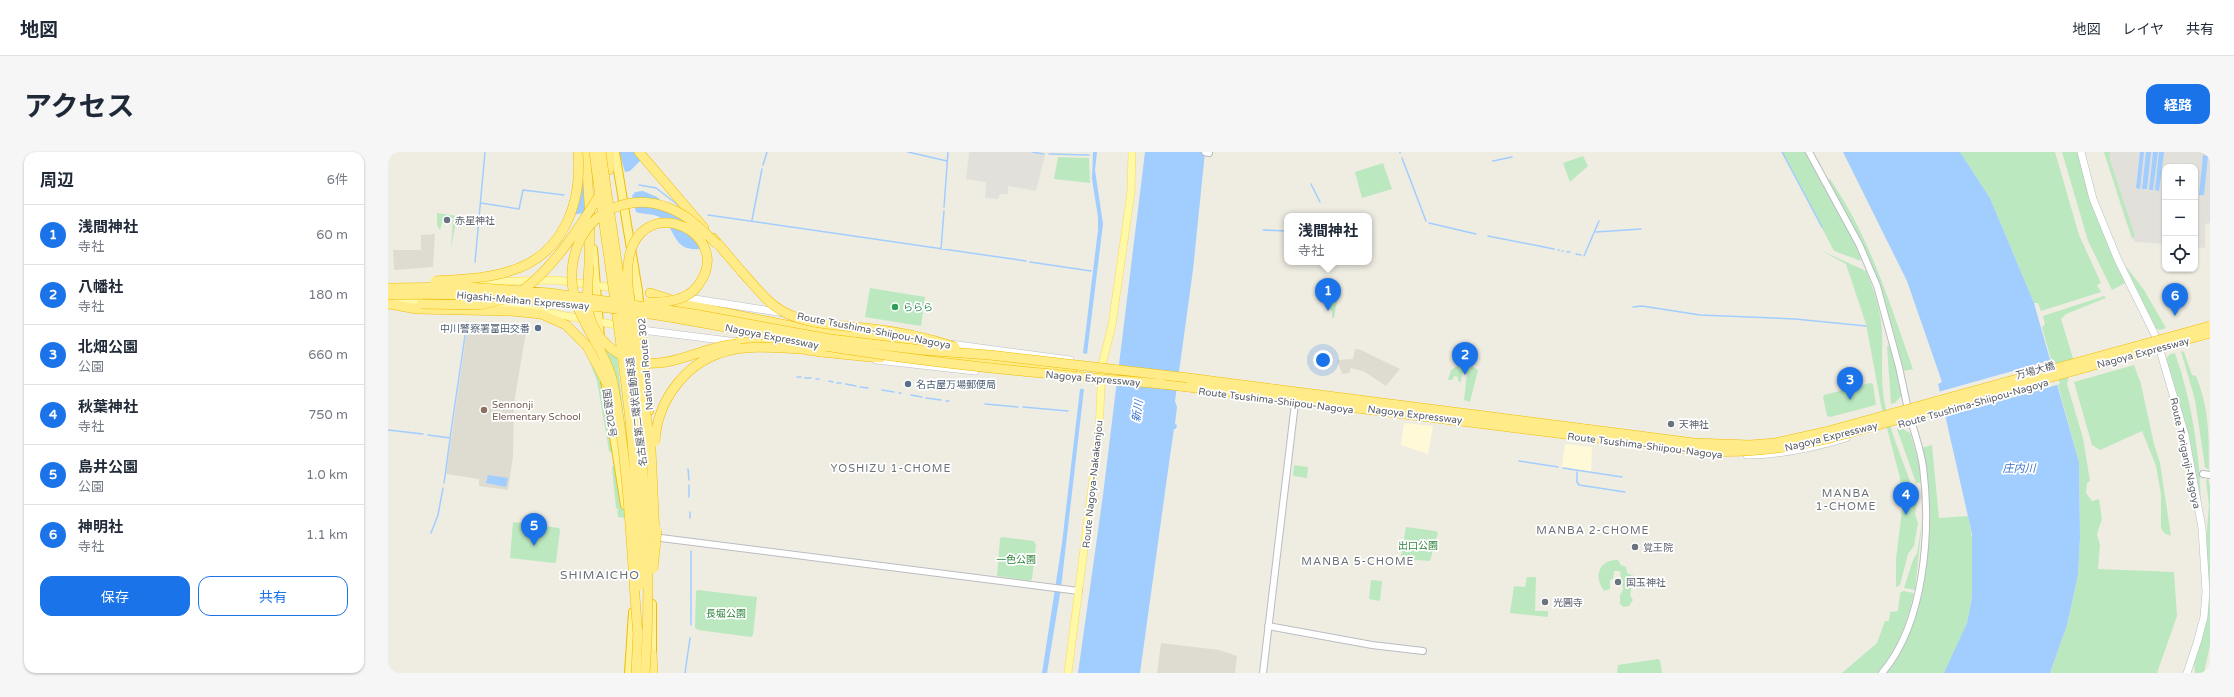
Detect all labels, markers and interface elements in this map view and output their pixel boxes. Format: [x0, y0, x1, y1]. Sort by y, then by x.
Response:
text: 地図 [20, 19, 58, 41]
text: 地図 [2072, 21, 2100, 38]
text: レイヤ [2122, 21, 2164, 38]
text: 共有 [2186, 21, 2214, 38]
button: 経路 [2146, 84, 2210, 124]
text: アクセス [24, 90, 135, 124]
map controls [2162, 164, 2198, 272]
button: + [2162, 164, 2198, 200]
text: 周辺 [40, 170, 74, 191]
text: 6件 [327, 172, 348, 188]
button: − [2162, 200, 2198, 236]
popup [1284, 213, 1372, 265]
marker: 赤星神社 [442, 215, 452, 225]
place label: 赤星神社 [455, 215, 495, 227]
text: 浅間神社 [78, 218, 138, 236]
text: 浅間神社 [1298, 222, 1358, 240]
text: 1 [49, 227, 57, 243]
text: 60 m [316, 227, 348, 243]
button: locate [2162, 236, 2198, 272]
text: 寺社 [78, 239, 104, 255]
text: 寺社 [1298, 243, 1324, 259]
text: 八幡社 [78, 278, 123, 296]
pin: 1 [1315, 278, 1341, 311]
pin: 6 [2162, 283, 2188, 316]
text: 2 [49, 287, 57, 303]
text: 180 m [308, 287, 348, 303]
street label: Higashi-Meihan Expressway [456, 289, 590, 313]
text: 寺社 [78, 299, 104, 315]
marker: ららら [890, 302, 900, 312]
place label: ららら [903, 302, 933, 314]
street label: Route Tsushima-Shiipou-Nagoya [796, 310, 952, 352]
street label: National Route 302 [636, 317, 656, 411]
street label: Nagoya Expressway [724, 322, 820, 352]
place label: 中川警察署富田交番 [440, 323, 530, 335]
marker: 中川警察署富田交番 [533, 323, 543, 333]
street label: Nagoya Expressway [2096, 335, 2191, 371]
text: 北畑公園 [78, 338, 138, 356]
pin: 2 [1452, 342, 1478, 375]
text: 3 [49, 347, 57, 363]
text: 660 m [308, 347, 348, 363]
your location [1313, 350, 1333, 370]
street label: 名古屋第二環状自動車道 [624, 357, 650, 467]
text: 公園 [78, 359, 104, 375]
street label: 万場大橋 [2014, 360, 2056, 382]
pin: 3 [1837, 367, 1863, 400]
street label: Nagoya Expressway [1045, 369, 1142, 389]
street label: Route Tsushima-Shiipou-Nagoya [1897, 377, 2050, 431]
marker: 名古屋万場郵便局 [903, 379, 913, 389]
place label: 名古屋万場郵便局 [916, 379, 996, 391]
street label: Route Tsushima-Shiipou-Nagoya [1198, 386, 1354, 416]
street label: 国道302号 [600, 388, 618, 438]
street label: Route Toriganji-Nagoya [2167, 397, 2203, 510]
text: 秋葉神社 [78, 398, 138, 416]
water label: 新川 [1130, 398, 1146, 423]
place label: Sennonji Elementary School [492, 399, 581, 423]
street label: Nagoya Expressway [1367, 403, 1464, 427]
marker: Sennonji Elementary School [479, 405, 489, 415]
text: 4 [49, 407, 57, 423]
text: 750 m [308, 407, 348, 423]
text: 寺社 [78, 419, 104, 435]
street label: Route Nagoya-Nakakanjou [1080, 419, 1106, 549]
marker: 天神社 [1666, 419, 1676, 429]
place label: 天神社 [1679, 419, 1709, 431]
street label: Nagoya Expressway [1784, 419, 1880, 454]
street label: Route Tsushima-Shiipou-Nagoya [1567, 431, 1723, 461]
text: 島井公園 [78, 458, 138, 476]
district label: YOSHIZU 1-CHOME [831, 462, 951, 475]
water label: 庄内川 [2003, 462, 2036, 475]
text: 5 [49, 467, 57, 483]
text: 1.0 km [306, 467, 348, 483]
text: 公園 [78, 479, 104, 495]
pin: 4 [1893, 482, 1919, 515]
district label: MANBA 1-CHOME [1816, 487, 1876, 513]
pin: 5 [521, 513, 547, 546]
text: 神明社 [78, 518, 123, 536]
district label: MANBA 2-CHOME [1536, 524, 1650, 537]
text: 6 [49, 527, 57, 543]
text: 1.1 km [306, 527, 348, 543]
text: 寺社 [78, 539, 104, 555]
park label: 出口公園 [1398, 540, 1438, 552]
marker: 覚王院 [1630, 542, 1640, 552]
place label: 覚王院 [1643, 542, 1673, 554]
park label: 一色公園 [996, 554, 1036, 566]
district label: MANBA 5-CHOME [1301, 555, 1415, 568]
district label: SHIMAICHO [560, 568, 640, 582]
button: 保存 [40, 576, 190, 616]
button: 共有 [198, 576, 348, 616]
marker: 国玉神社 [1613, 577, 1623, 587]
place label: 国玉神社 [1626, 577, 1666, 589]
marker: 光圓寺 [1540, 597, 1550, 607]
place label: 光圓寺 [1553, 597, 1583, 609]
park label: 長堀公園 [706, 608, 746, 620]

